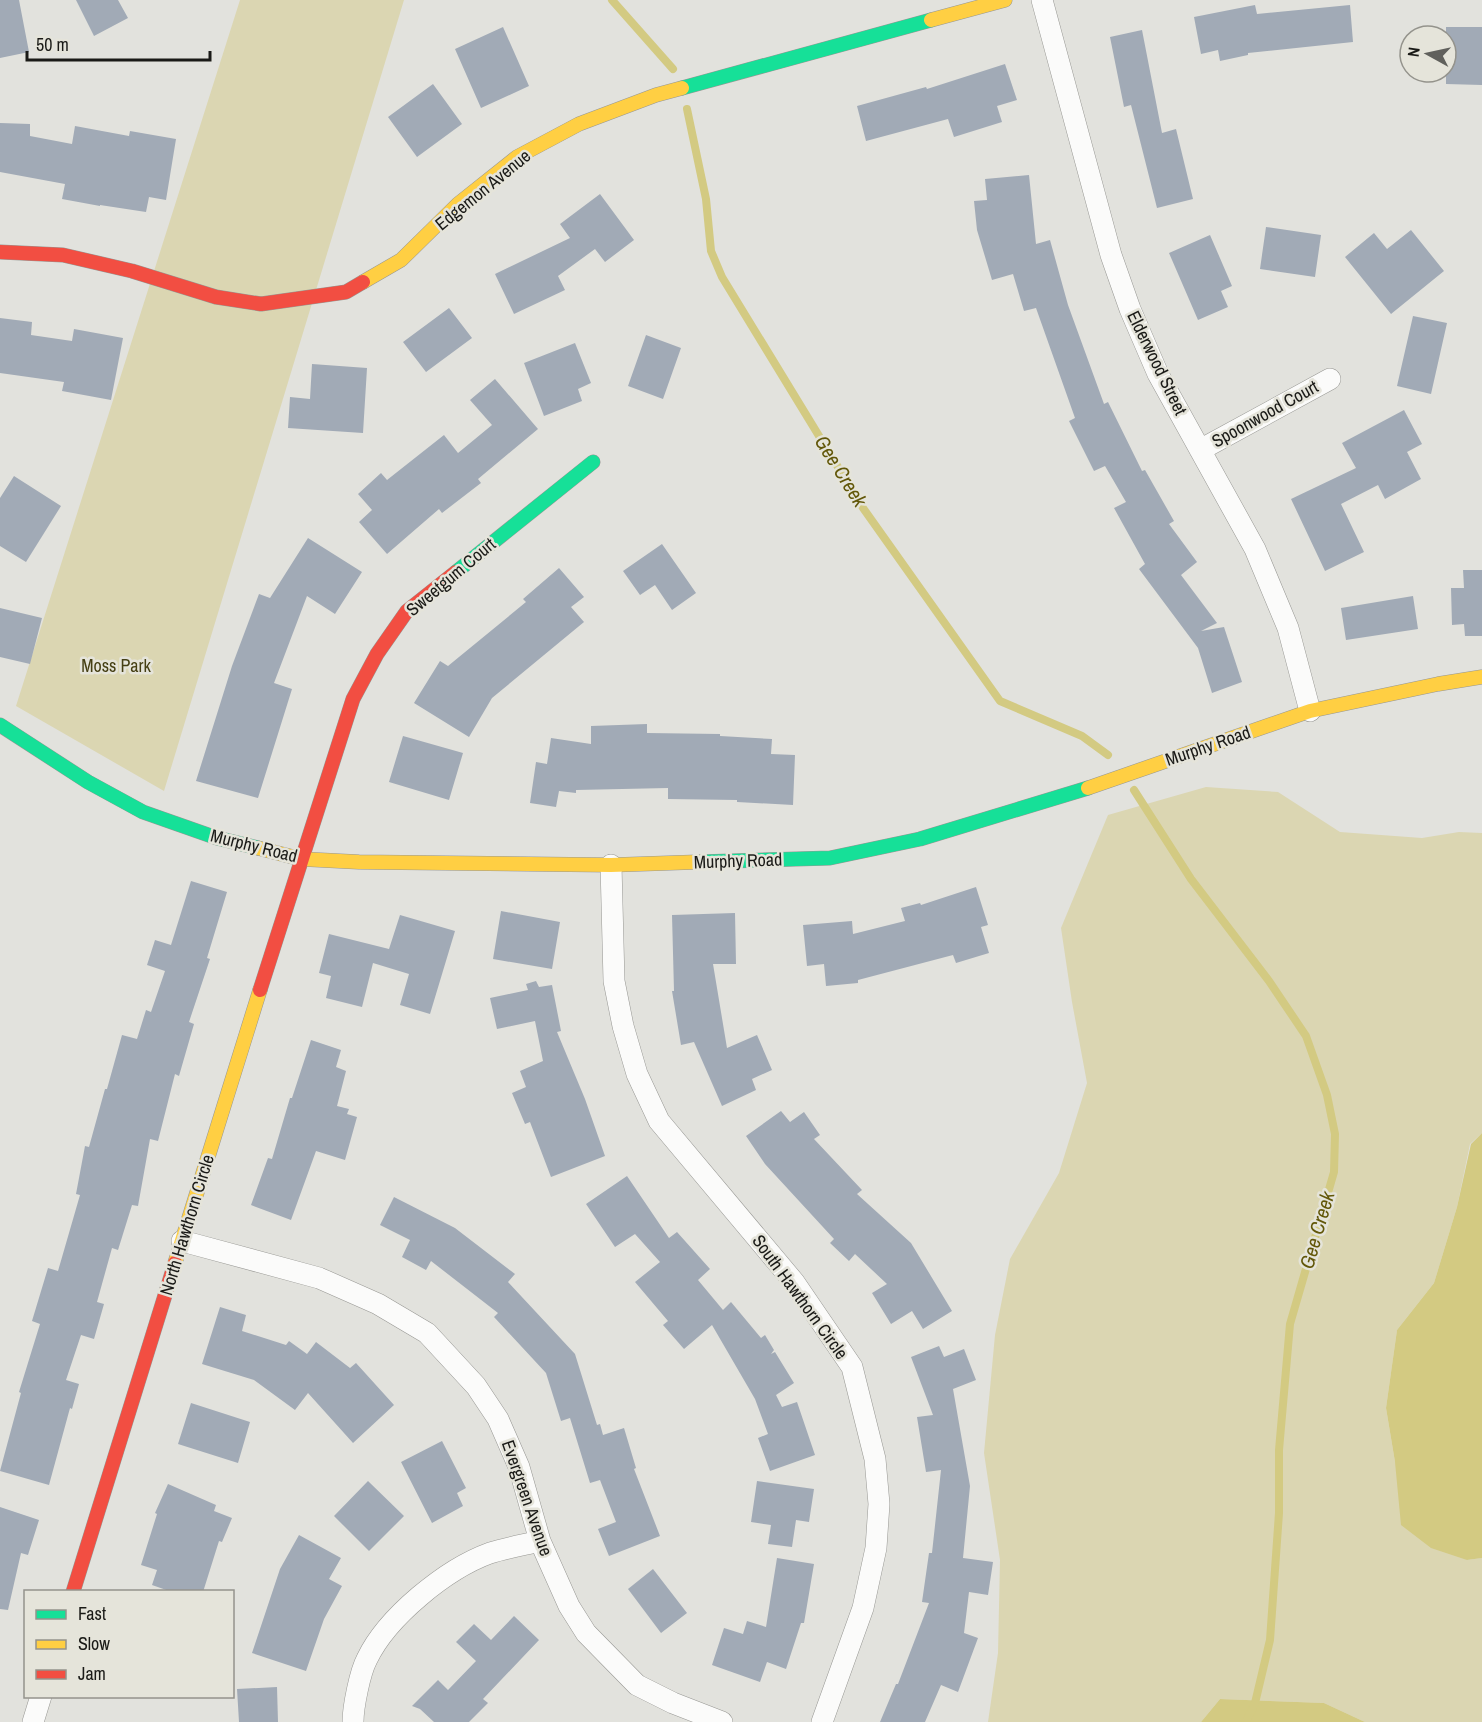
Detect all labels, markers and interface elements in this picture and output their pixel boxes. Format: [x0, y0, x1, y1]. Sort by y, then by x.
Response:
scale bar [27, 24, 210, 62]
north arrow [1398, 24, 1458, 84]
text: 50 m [36, 32, 69, 57]
text: N [1402, 46, 1425, 58]
street label: Edgemon Avenue [430, 143, 536, 236]
street label: Elderwood Street [1121, 306, 1194, 419]
street label: Spoonwood Court [1207, 374, 1322, 453]
water label: Gee Creek [809, 430, 874, 512]
street label: Sweetgum Court [401, 532, 501, 622]
park label: Moss Park [81, 653, 151, 678]
street label: Murphy Road [1162, 719, 1254, 772]
street label: Murphy Road [208, 823, 300, 868]
street label: Murphy Road [693, 846, 783, 875]
street label: North Hawthorn Circle [153, 1151, 220, 1298]
water label: Gee Creek [1293, 1187, 1341, 1272]
street label: South Hawthorn Circle [747, 1229, 854, 1364]
street label: Evergreen Avenue [496, 1436, 559, 1559]
legend [24, 1590, 234, 1698]
text: Fast [78, 1601, 106, 1626]
text: Slow [78, 1631, 110, 1656]
text: Jam [78, 1661, 106, 1686]

